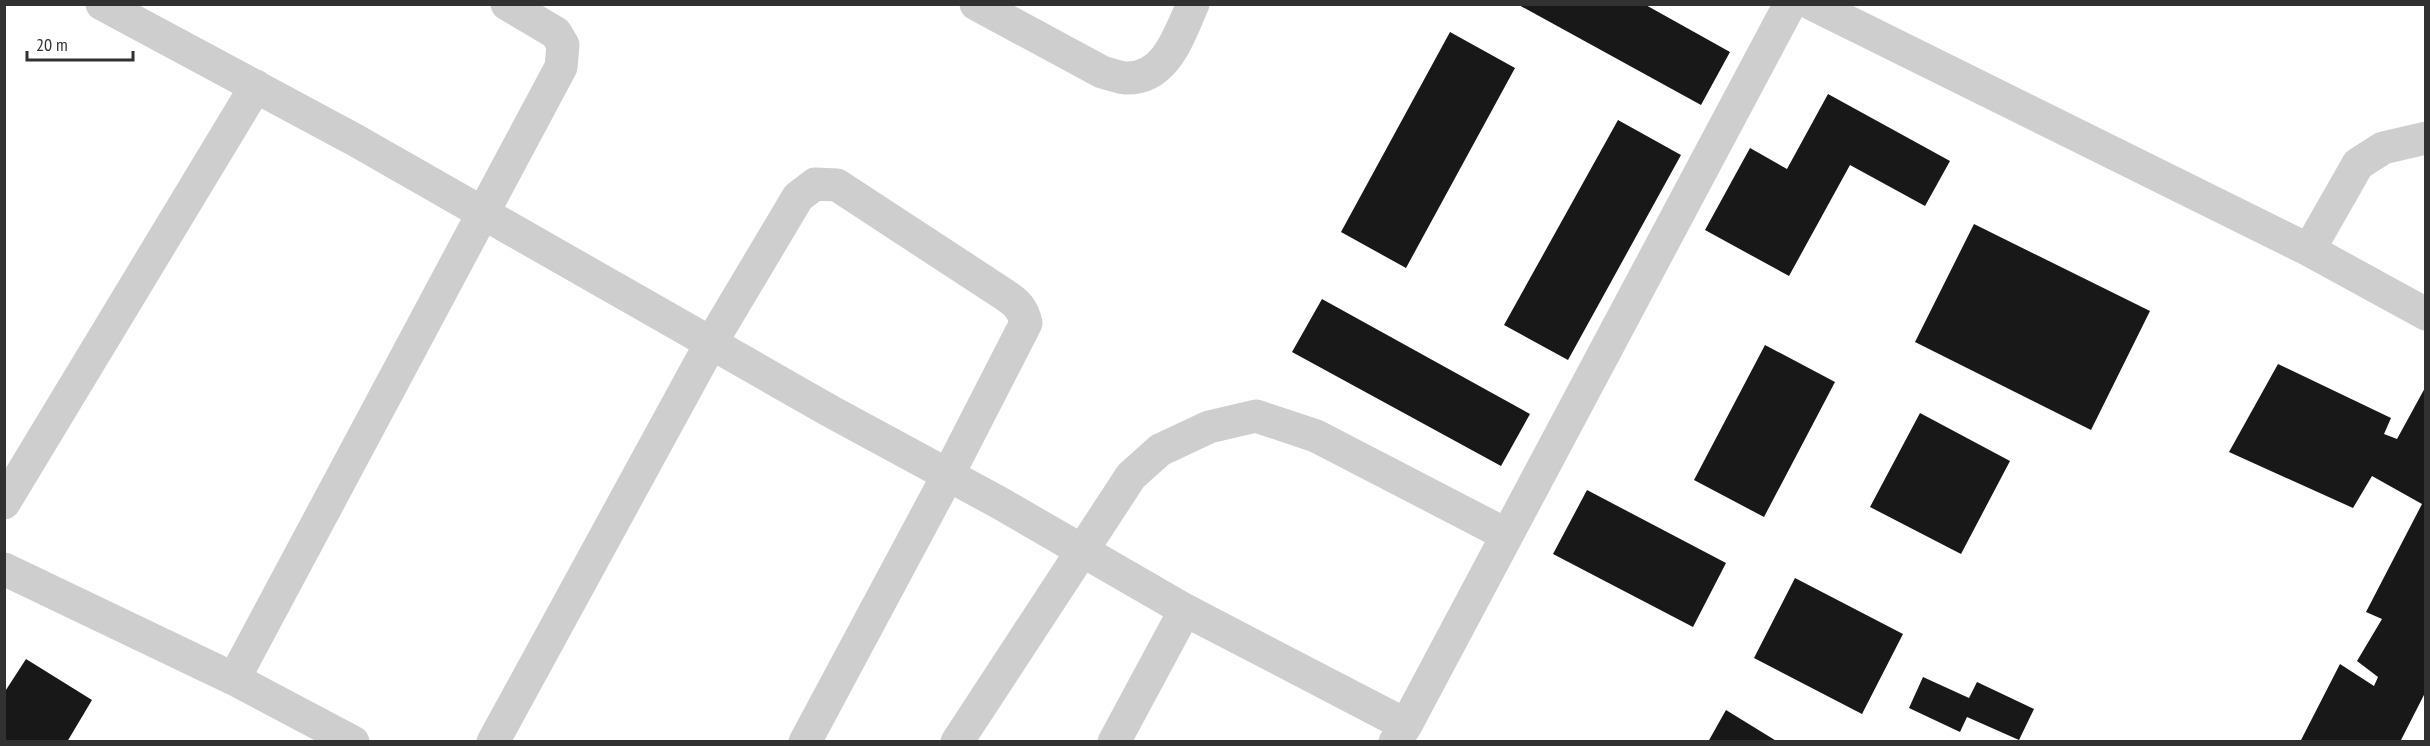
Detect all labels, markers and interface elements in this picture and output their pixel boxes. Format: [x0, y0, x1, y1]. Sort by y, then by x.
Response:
scale bar [27, 24, 134, 62]
text: 20 m [36, 33, 68, 56]

